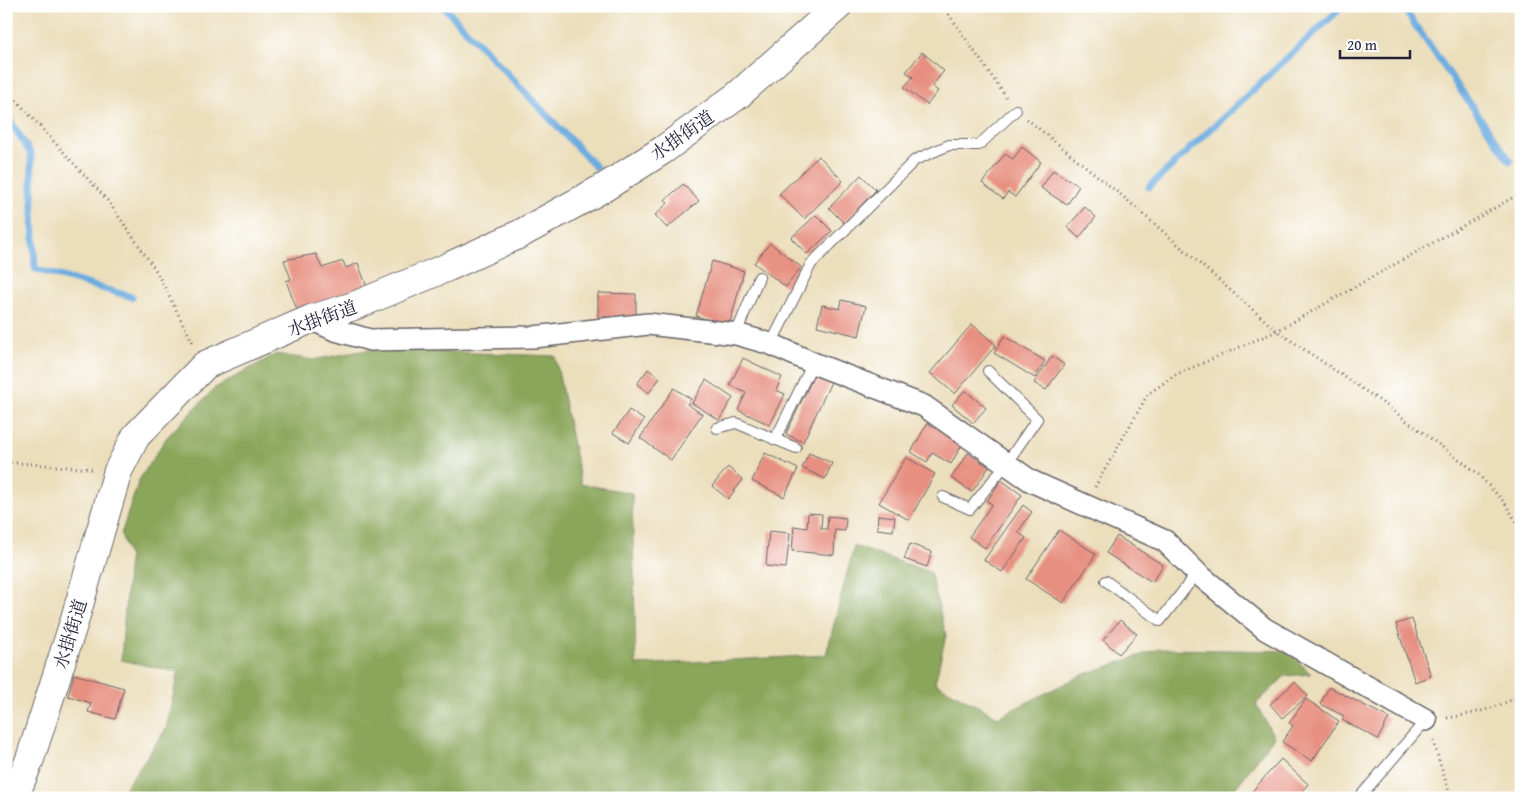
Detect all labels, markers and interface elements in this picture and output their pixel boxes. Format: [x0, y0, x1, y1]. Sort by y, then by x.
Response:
scale bar [1340, 28, 1410, 60]
text: 20 m [1347, 34, 1378, 55]
street label: 水掛街道 [645, 103, 719, 167]
street label: 水掛街道 [284, 293, 360, 343]
street label: 水掛街道 [47, 596, 93, 672]

